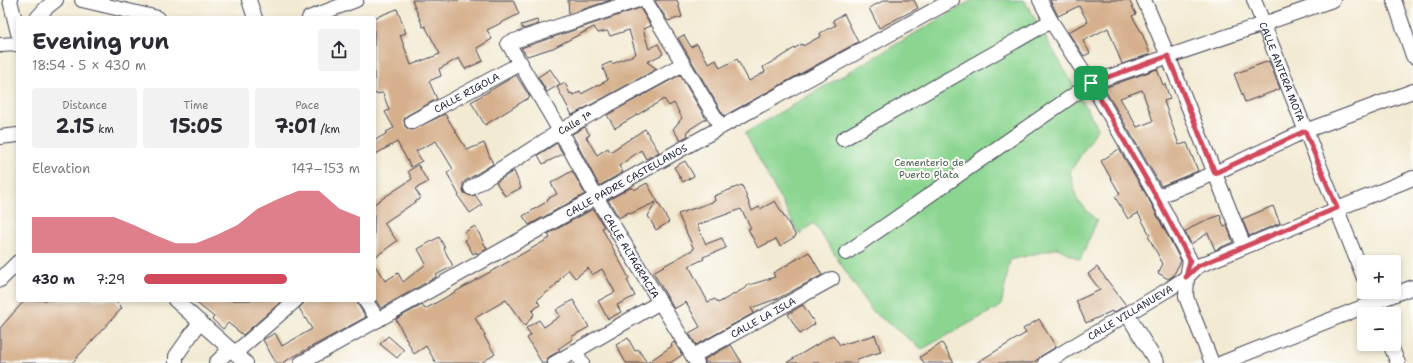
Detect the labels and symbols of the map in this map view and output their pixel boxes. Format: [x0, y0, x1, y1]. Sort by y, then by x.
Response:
street label: CALLE ANTERA MOTA [1257, 20, 1308, 123]
pin [1074, 66, 1108, 100]
street label: CALLE RIGOLA [431, 69, 502, 116]
street label: Calle 1ª [556, 108, 595, 138]
street label: CALLE PADRE CASTELLANOS [563, 141, 690, 220]
park label: Cementerio de Puerto Plata [894, 156, 964, 181]
street label: CALLE ALTAGRACIA [601, 211, 663, 301]
street label: CALLE VILLANUEVA [1085, 282, 1175, 343]
street label: CALLE LA ISLA [728, 294, 798, 340]

